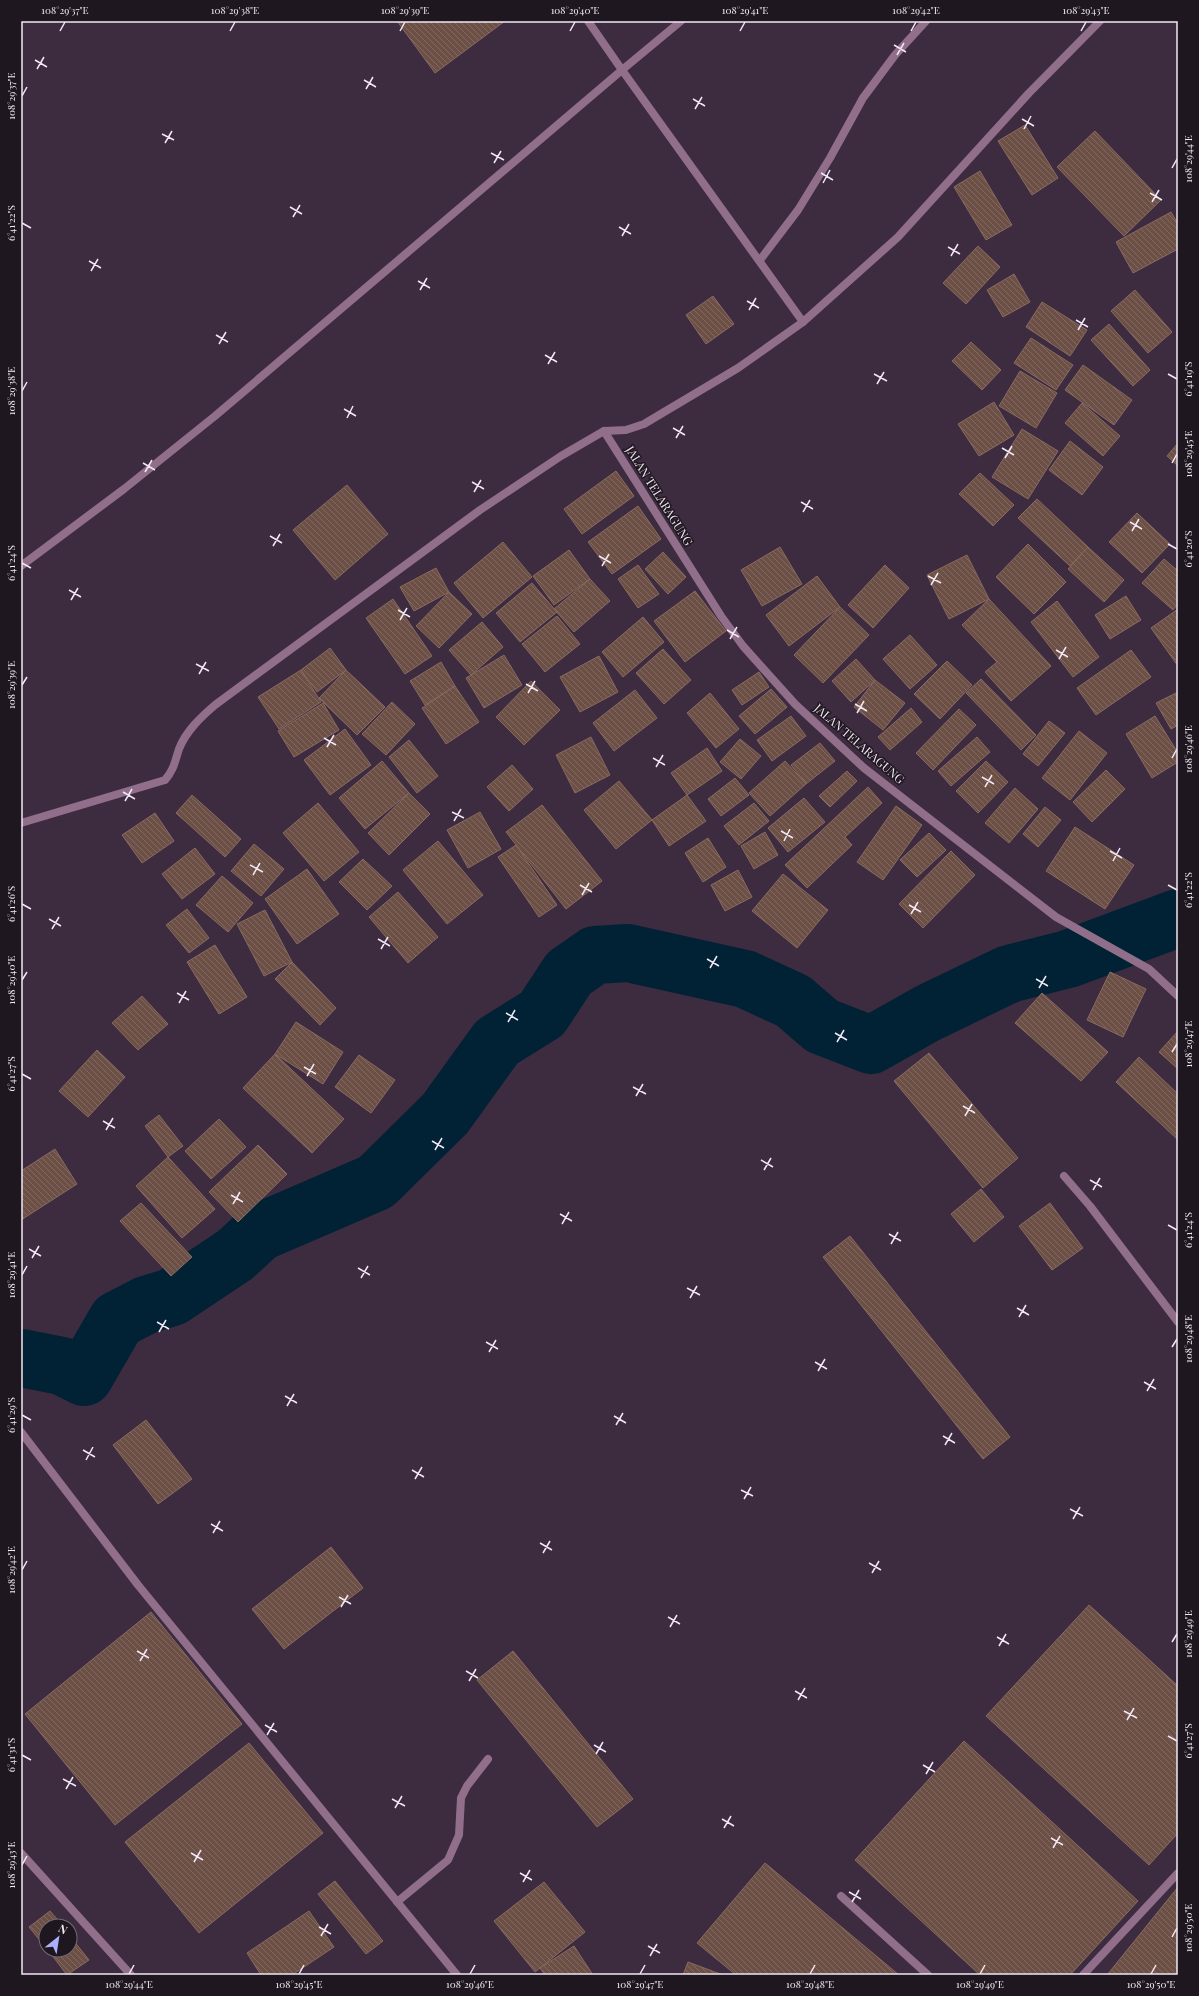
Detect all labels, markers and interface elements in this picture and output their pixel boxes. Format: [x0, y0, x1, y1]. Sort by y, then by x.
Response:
text: 108°29'37"E [41, 3, 89, 17]
text: 108°29'38"E [211, 3, 259, 17]
text: 108°29'39"E [381, 3, 429, 17]
text: 108°29'40"E [551, 3, 599, 17]
text: 108°29'41"E [722, 3, 768, 17]
text: 108°29'42"E [892, 3, 940, 17]
text: 108°29'43"E [1062, 3, 1110, 17]
text: 108°29'37"E [4, 72, 18, 120]
text: 108°29'44"E [1181, 135, 1195, 183]
text: 6°41'22"S [4, 205, 18, 241]
text: 6°41'19"S [1181, 362, 1195, 396]
text: 108°29'38"E [4, 367, 18, 415]
text: 108°29'45"E [1181, 430, 1195, 478]
street label: JALAN TELARAGUNG [622, 442, 697, 549]
text: 6°41'20"S [1181, 531, 1195, 567]
text: 6°41'24"S [4, 545, 18, 581]
text: 108°29'39"E [4, 661, 18, 709]
street label: JALAN TELARAGUNG [810, 699, 909, 787]
text: 108°29'46"E [1181, 725, 1195, 773]
text: 6°41'22"S [1181, 872, 1195, 908]
text: 6°41'26"S [4, 886, 18, 922]
text: 108°29'40"E [4, 956, 18, 1004]
text: 108°29'47"E [1181, 1021, 1195, 1067]
text: 6°41'27"S [4, 1056, 18, 1092]
text: 6°41'24"S [1181, 1212, 1195, 1248]
text: 108°29'41"E [4, 1252, 18, 1298]
text: 108°29'48"E [1181, 1315, 1195, 1363]
text: 6°41'29"S [4, 1397, 18, 1433]
text: 108°29'42"E [4, 1546, 18, 1594]
text: 108°29'49"E [1181, 1610, 1195, 1658]
text: 6°41'27"S [1181, 1723, 1195, 1759]
text: 6°41'31"S [4, 1738, 18, 1772]
text: 108°29'43"E [4, 1841, 18, 1889]
text: 108°29'50"E [1181, 1904, 1195, 1952]
north arrow [38, 1918, 78, 1958]
text: N [56, 1920, 70, 1937]
text: 108°29'44"E [105, 1977, 153, 1991]
text: 108°29'45"E [275, 1977, 323, 1991]
text: 108°29'46"E [446, 1977, 494, 1991]
text: 108°29'47"E [617, 1977, 663, 1991]
text: 108°29'48"E [786, 1977, 834, 1991]
text: 108°29'49"E [956, 1977, 1004, 1991]
text: 108°29'50"E [1127, 1977, 1175, 1991]

